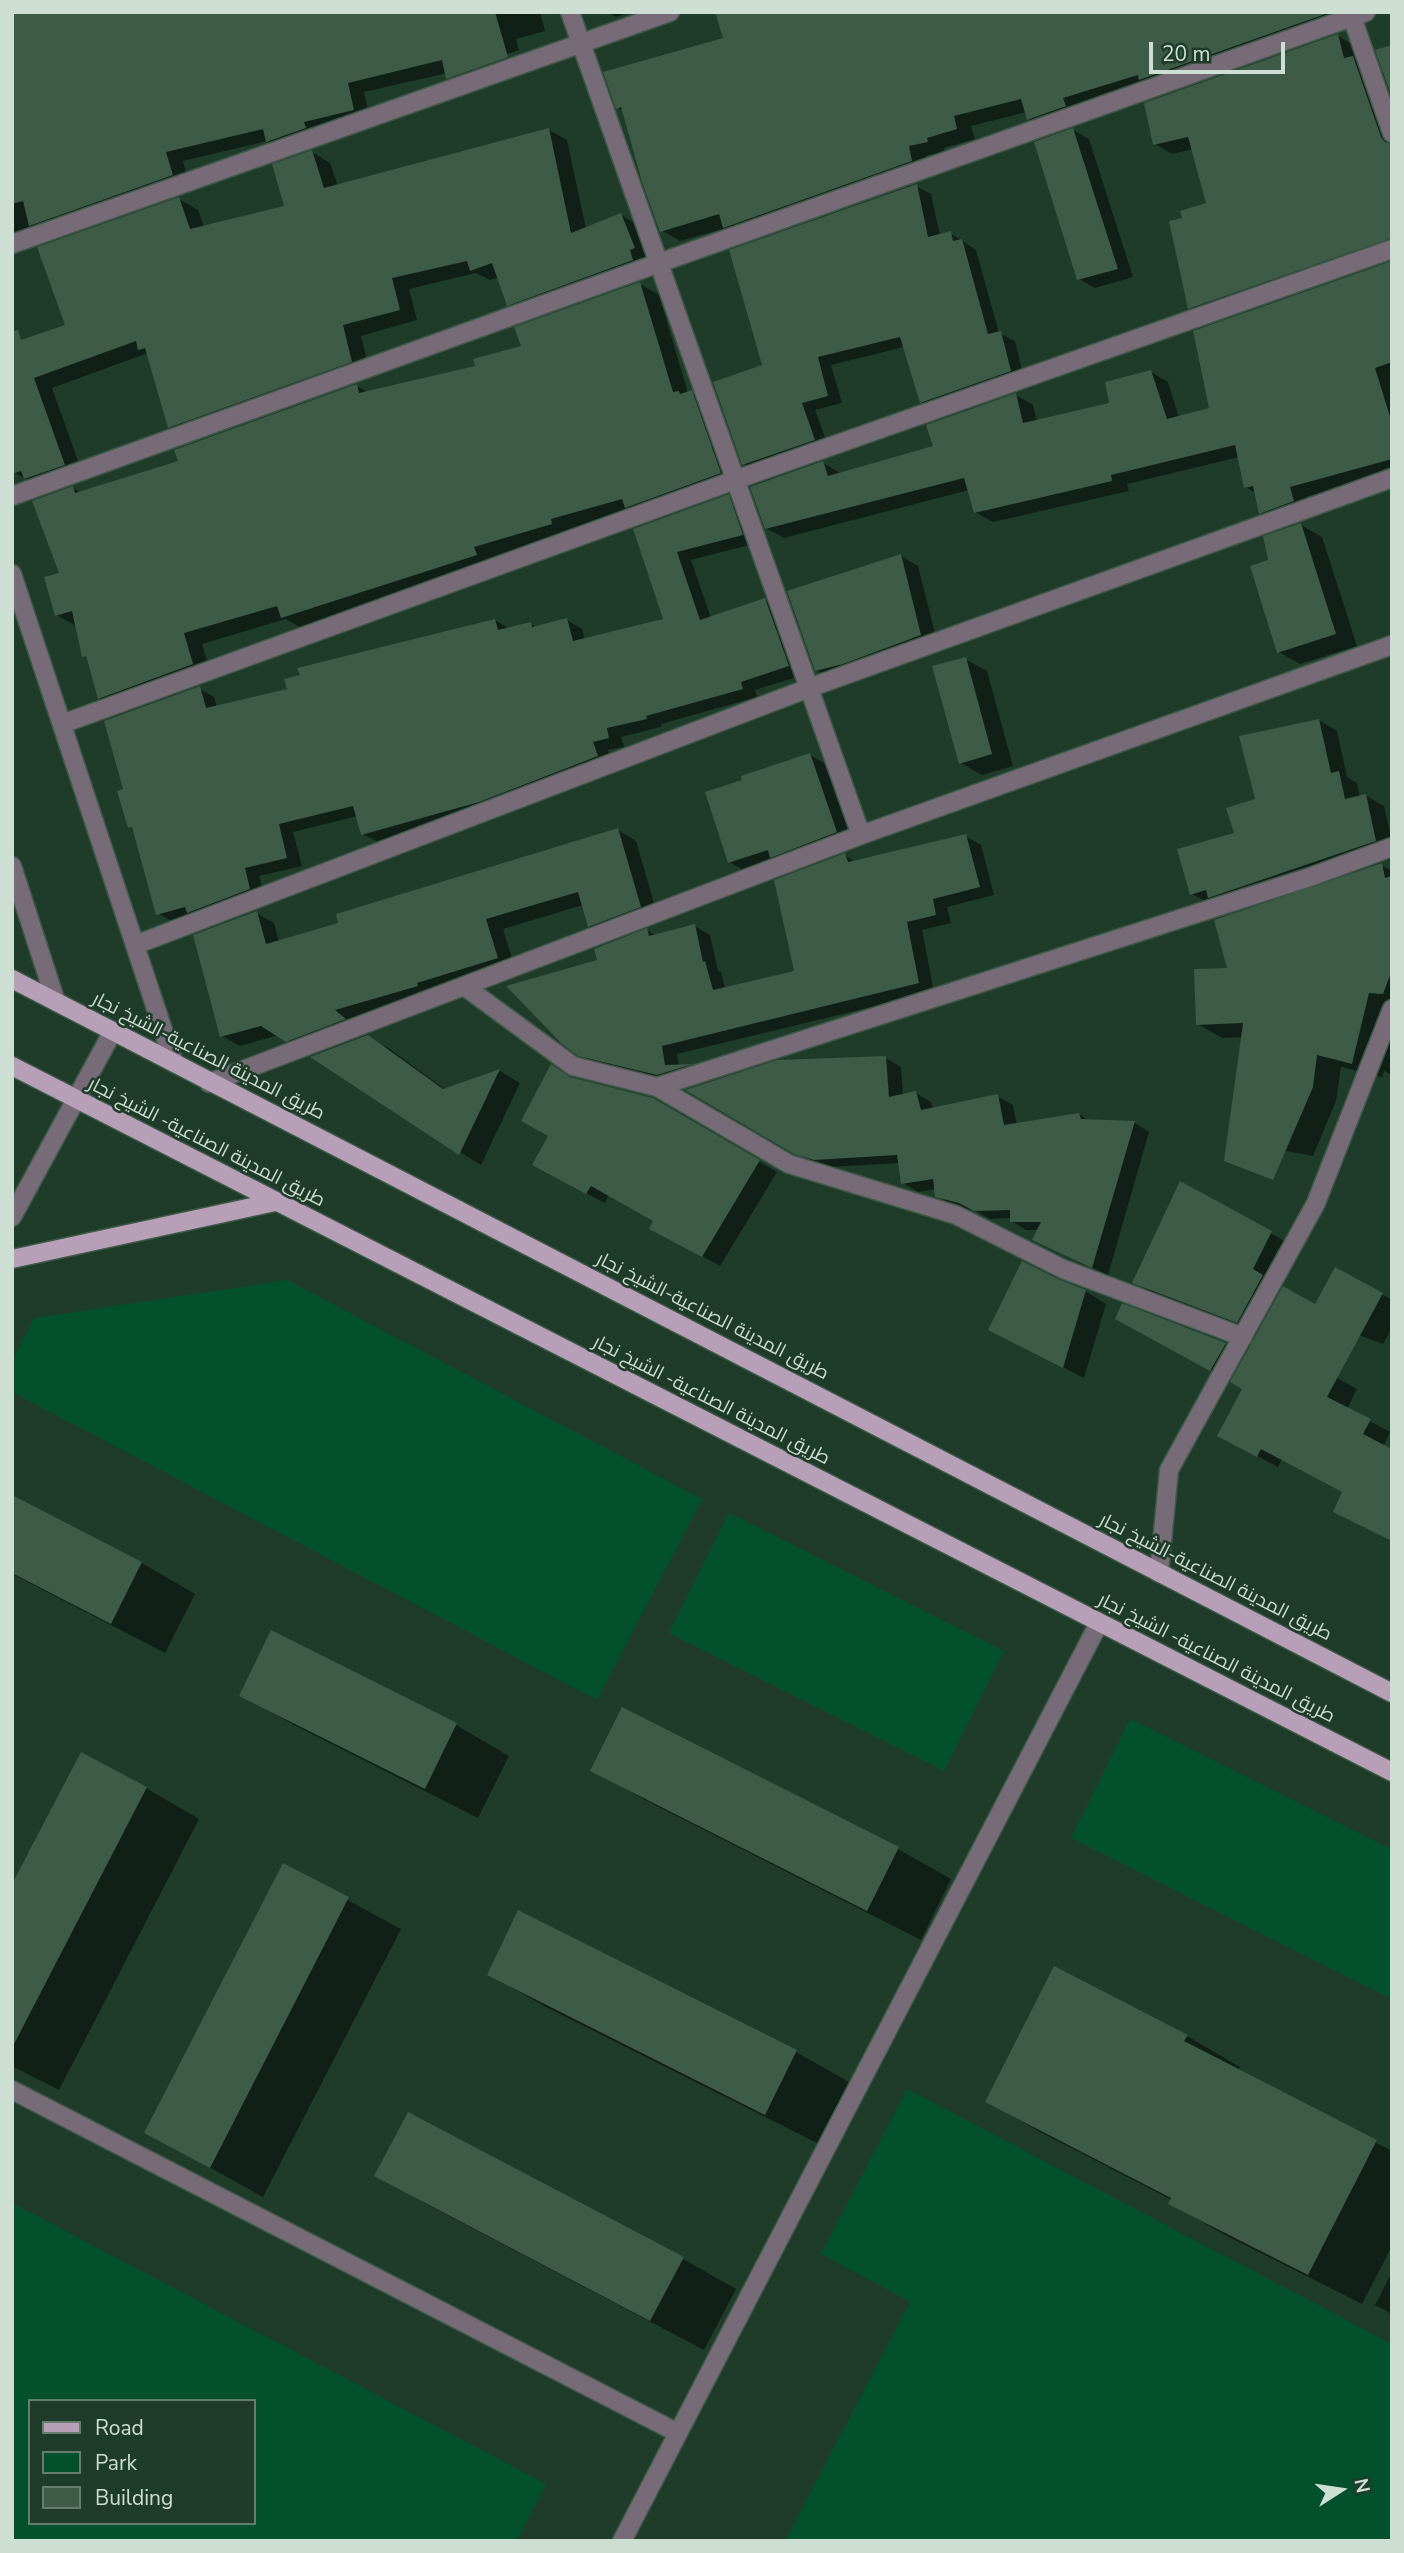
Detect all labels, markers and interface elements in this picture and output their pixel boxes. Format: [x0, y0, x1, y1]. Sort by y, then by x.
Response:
scale bar [1152, 28, 1288, 72]
text: 20 m [1162, 40, 1211, 68]
street label: طريق المدينة الصناعية-الشيخ نجار [88, 988, 328, 1126]
street label: طريق المدينة الصناعية- الشيخ نجار [84, 1073, 328, 1213]
street label: طريق المدينة الصناعية-الشيخ نجار [592, 1248, 832, 1386]
street label: طريق المدينة الصناعية- الشيخ نجار [589, 1331, 833, 1471]
street label: طريق المدينة الصناعية-الشيخ نجار [1095, 1509, 1335, 1647]
street label: طريق المدينة الصناعية- الشيخ نجار [1094, 1589, 1338, 1729]
legend [28, 2399, 256, 2525]
text: Road [95, 2414, 144, 2442]
text: Park [95, 2449, 137, 2477]
north arrow [1306, 2455, 1376, 2525]
text: N [1347, 2476, 1376, 2495]
text: Building [95, 2484, 173, 2512]

